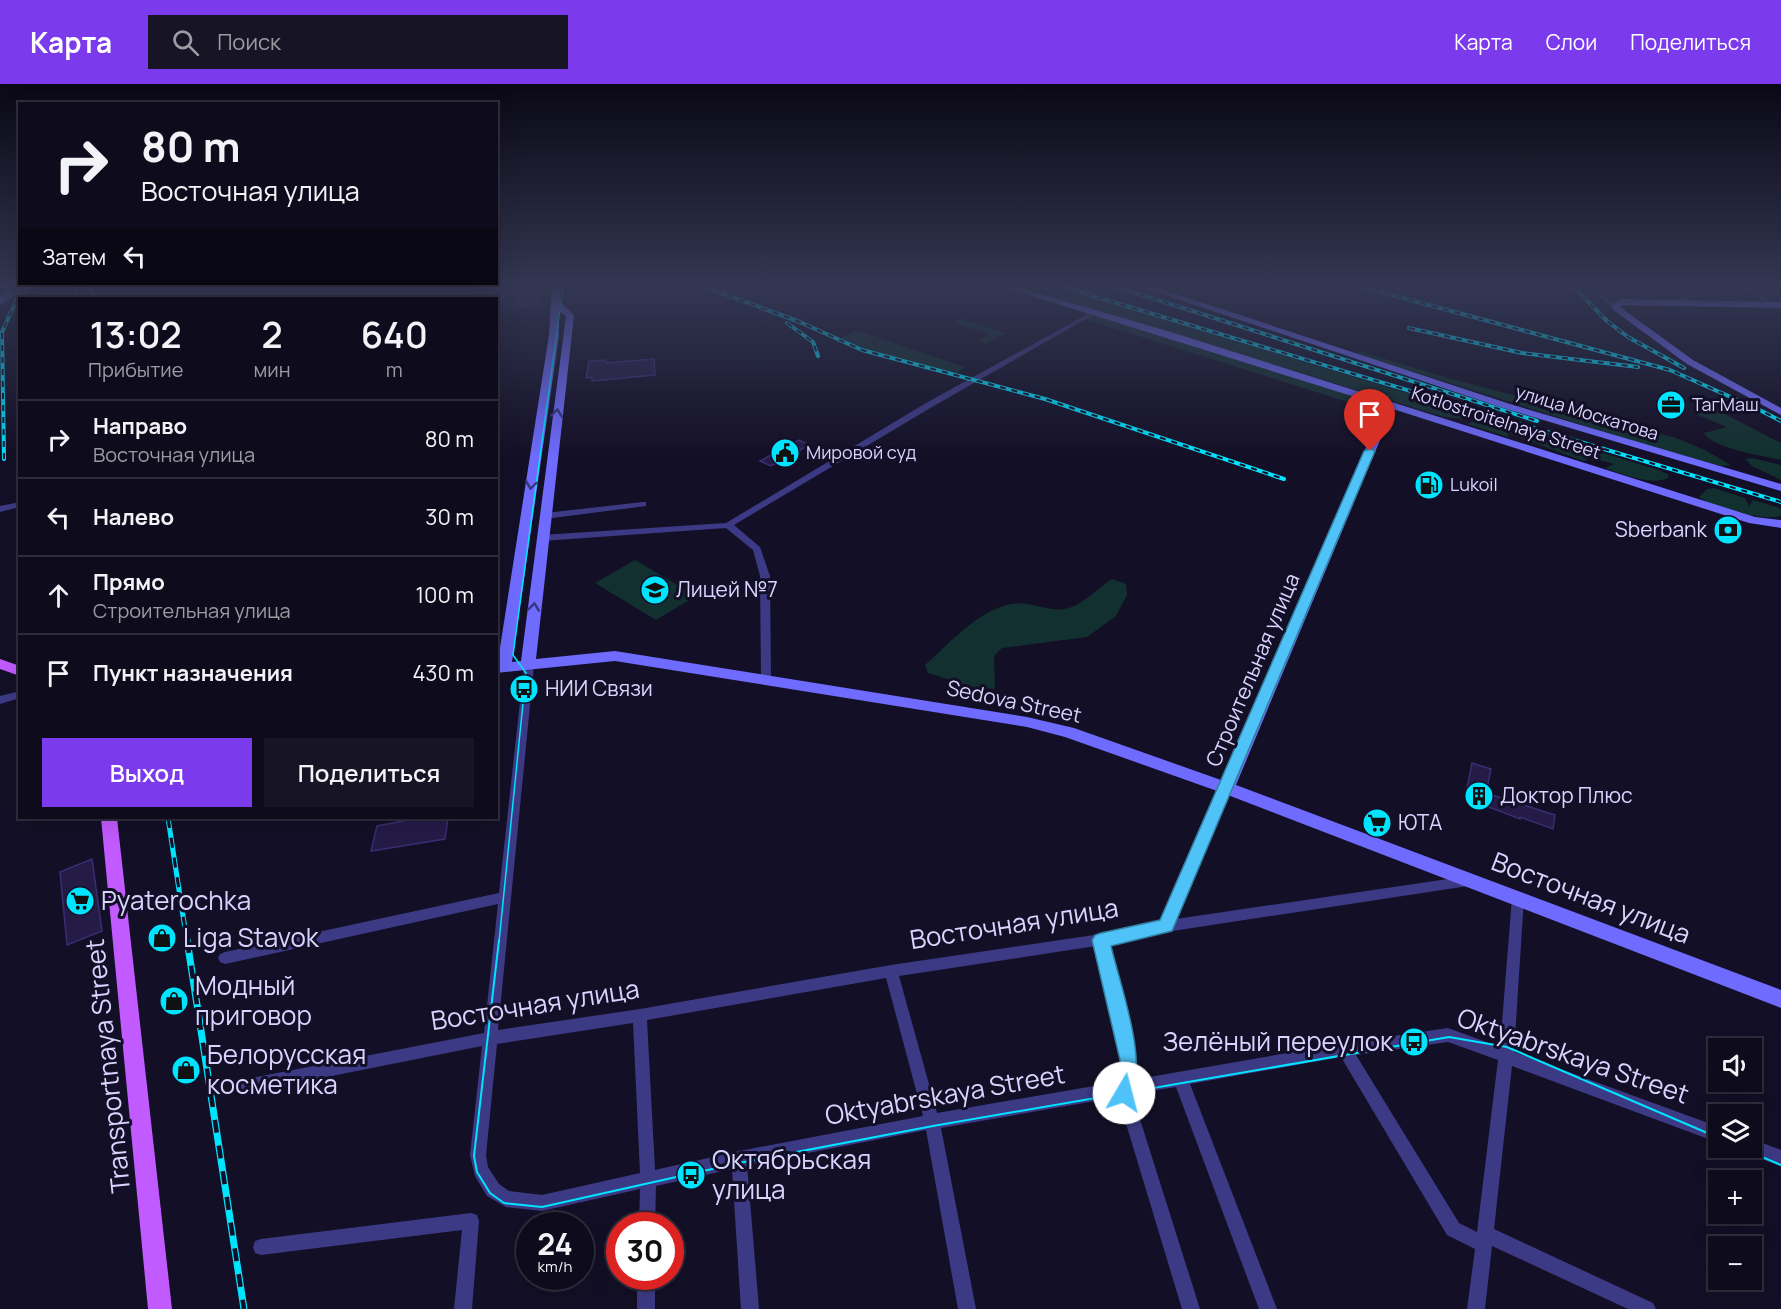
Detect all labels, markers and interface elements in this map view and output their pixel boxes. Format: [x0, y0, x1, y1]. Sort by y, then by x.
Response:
search box [148, 15, 568, 69]
text: Карта [30, 23, 112, 61]
icon: search [169, 26, 202, 59]
text: Поиск [217, 27, 281, 57]
text: Карта [1454, 28, 1513, 56]
text: Слои [1546, 28, 1597, 56]
text: Поделиться [1630, 28, 1751, 56]
text: 80 m [141, 117, 241, 175]
icon: right [42, 126, 120, 204]
text: Восточная улица [141, 172, 360, 209]
icon: left [118, 240, 151, 273]
text: Затем [42, 242, 106, 272]
text: 13:02 [90, 310, 182, 359]
text: 2 [261, 310, 283, 359]
text: 640 [361, 310, 428, 359]
text: Прибытие [88, 356, 183, 383]
text: мин [254, 356, 291, 383]
text: m [386, 356, 403, 383]
street label: улица Москатова [1513, 379, 1662, 445]
street label: Kotlostroitelnaya Street [1409, 380, 1604, 464]
pin [1344, 389, 1395, 451]
office icon: ТагМаш [1655, 389, 1687, 421]
place label: ТагМаш [1692, 392, 1759, 416]
icon: arrive [1353, 398, 1386, 431]
one-way arrow [551, 409, 563, 418]
text: Направо [93, 411, 187, 441]
icon: right [42, 423, 75, 456]
text: 80 m [425, 424, 474, 454]
public building icon: Мировой суд [769, 437, 801, 469]
place label: Мировой суд [806, 440, 917, 464]
text: Восточная улица [93, 441, 255, 468]
fuel station icon: Lukoil [1413, 469, 1445, 501]
place label: Lukoil [1450, 472, 1498, 496]
one-way arrow [526, 481, 538, 490]
icon: left [42, 501, 75, 534]
text: Налево [93, 502, 174, 532]
text: 30 m [425, 502, 474, 532]
bank icon: Sberbank [1712, 514, 1744, 546]
place label: Sberbank [1615, 515, 1708, 543]
text: Прямо [93, 567, 165, 597]
street label: Строительная улица [1199, 569, 1306, 771]
school or university icon: Лицей №7 [639, 574, 671, 606]
place label: Лицей №7 [676, 575, 778, 603]
icon: ahead [42, 579, 75, 612]
text: 100 m [416, 580, 474, 610]
text: Строительная улица [93, 597, 291, 624]
one-way arrow [527, 602, 539, 611]
icon: arrive [42, 657, 75, 690]
text: Пункт назначения [93, 658, 293, 688]
text: 430 m [412, 658, 474, 688]
bus stop icon: НИИ Связи [508, 673, 540, 705]
street label: Sedova Street [944, 673, 1084, 729]
place label: НИИ Связи [545, 674, 653, 702]
button: Выход [42, 738, 252, 807]
button: Поделиться [264, 738, 474, 807]
building icon: Доктор Плюс [1463, 780, 1495, 812]
place label: Доктор Плюс [1500, 781, 1633, 809]
supermarket icon: ЮТА [1361, 807, 1393, 839]
place label: ЮТА [1398, 808, 1442, 836]
street label: Восточная улица [1487, 843, 1696, 952]
place label: Pyaterochka [101, 882, 251, 918]
supermarket icon: Pyaterochka [64, 885, 96, 917]
street label: Восточная улица [907, 889, 1121, 957]
place label: Liga Stavok [183, 919, 320, 955]
shop icon: Liga Stavok [146, 922, 178, 954]
street label: Transportnaya Street [76, 937, 138, 1195]
place label: Модный приговор [195, 967, 312, 1033]
street label: Восточная улица [428, 970, 642, 1038]
shop icon: Модный приговор [158, 985, 190, 1017]
street label: Oktyabrskaya Street [1453, 998, 1694, 1112]
place label: Зелёный переулок [1163, 1023, 1394, 1059]
bus stop icon: Зелёный переулок [1398, 1026, 1430, 1058]
place label: Белорусская косметика [207, 1036, 366, 1102]
map controls [1708, 1038, 1762, 1290]
button: sound [1708, 1038, 1762, 1092]
shop icon: Белорусская косметика [170, 1054, 202, 1086]
street label: Oktyabrskaya Street [822, 1055, 1068, 1133]
position arrow [1092, 1061, 1156, 1125]
button: layers [1708, 1104, 1762, 1158]
place label: Октябрьская улица [712, 1141, 871, 1207]
bus stop icon: Октябрьская улица [675, 1159, 707, 1191]
button: + [1708, 1170, 1762, 1224]
speed limit sign: 30 [606, 1212, 684, 1290]
text: 24 [537, 1223, 573, 1264]
button: − [1708, 1236, 1762, 1290]
text: km/h [538, 1256, 572, 1277]

